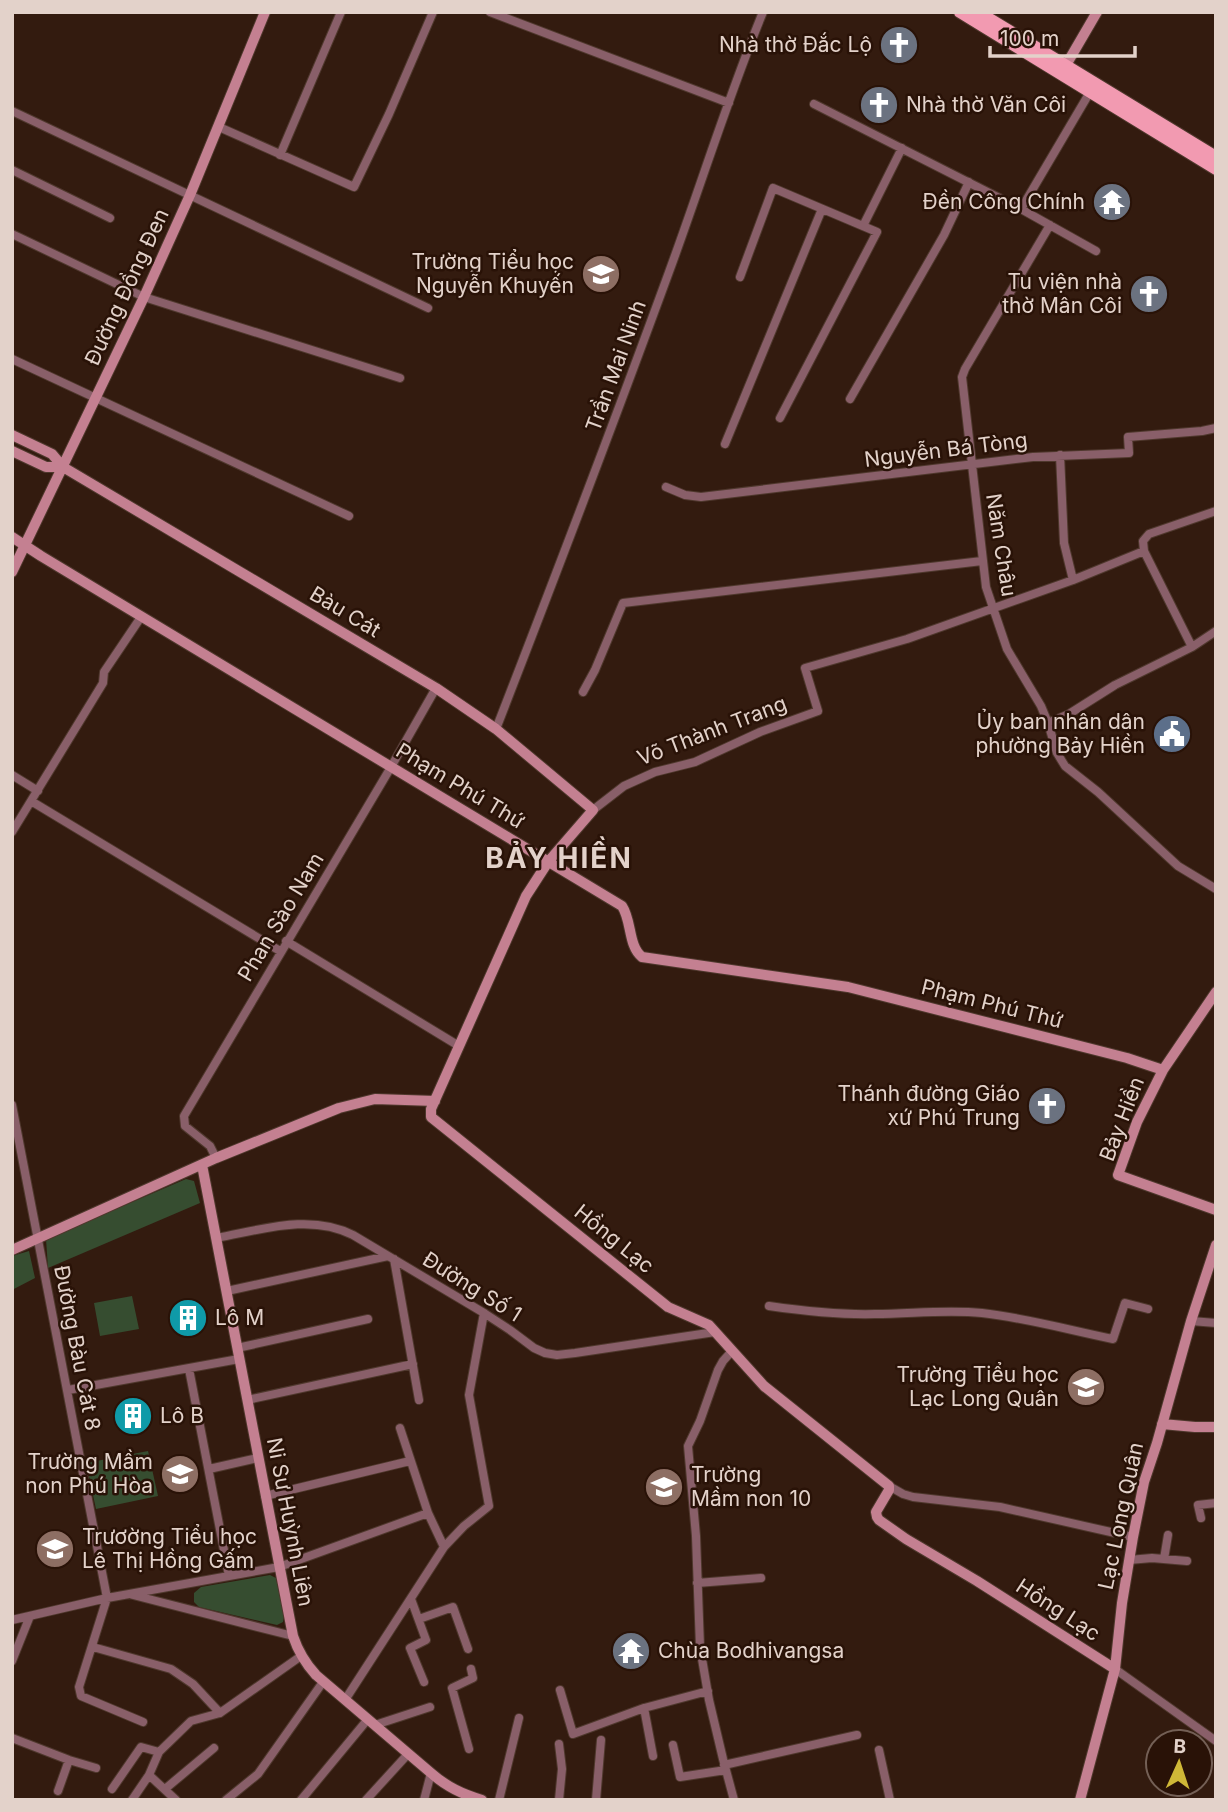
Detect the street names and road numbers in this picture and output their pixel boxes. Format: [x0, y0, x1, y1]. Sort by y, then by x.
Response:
street label: Đường Đồng Đen [79, 205, 174, 369]
street label: Trần Mai Ninh [580, 297, 651, 435]
street label: Nguyễn Bá Tòng [863, 427, 1029, 472]
street label: Năm Châu [981, 492, 1022, 598]
street label: Bàu Cát [305, 581, 385, 642]
street label: Võ Thành Trang [634, 691, 790, 770]
street label: Phạm Phú Thứ [392, 738, 529, 834]
street label: Phan Sào Nam [232, 848, 329, 986]
street label: Phạm Phú Thứ [919, 974, 1066, 1033]
street label: Bảy Hiền [1094, 1073, 1149, 1165]
street label: Hồng Lạc [570, 1199, 659, 1278]
street label: Đường Số 1 [418, 1246, 526, 1327]
street label: Đường Bàu Cát 8 [49, 1263, 106, 1433]
street label: Ni Sư Huỳnh Liên [262, 1435, 319, 1608]
street label: Lạc Long Quân [1093, 1440, 1148, 1592]
street label: Hồng Lạc [1012, 1573, 1105, 1646]

